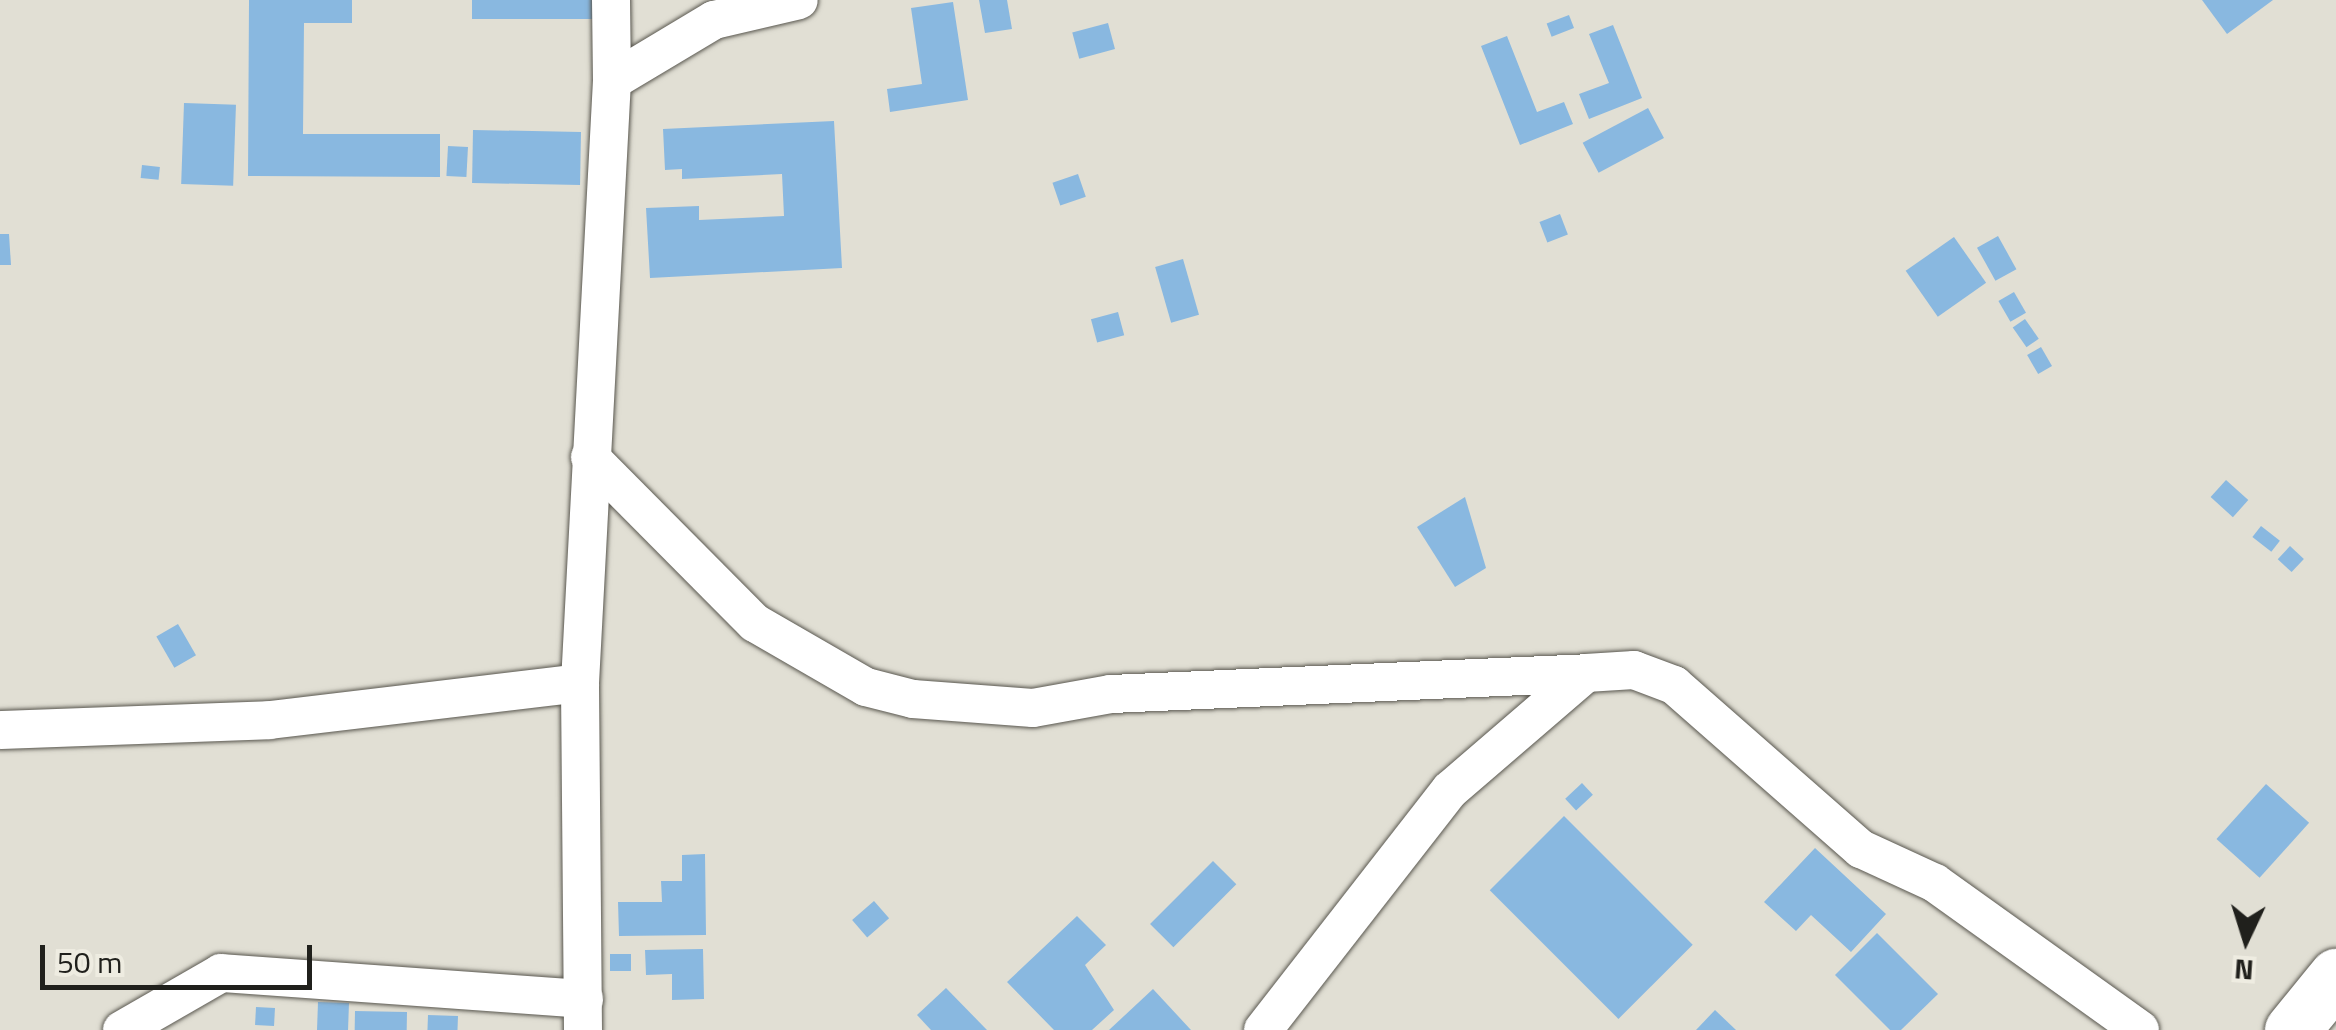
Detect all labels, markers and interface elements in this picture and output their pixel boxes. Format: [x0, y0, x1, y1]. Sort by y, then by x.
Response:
north arrow [2196, 890, 2296, 990]
scale bar [45, 925, 318, 987]
text: 50 m [57, 939, 122, 985]
text: N [2233, 948, 2255, 993]

